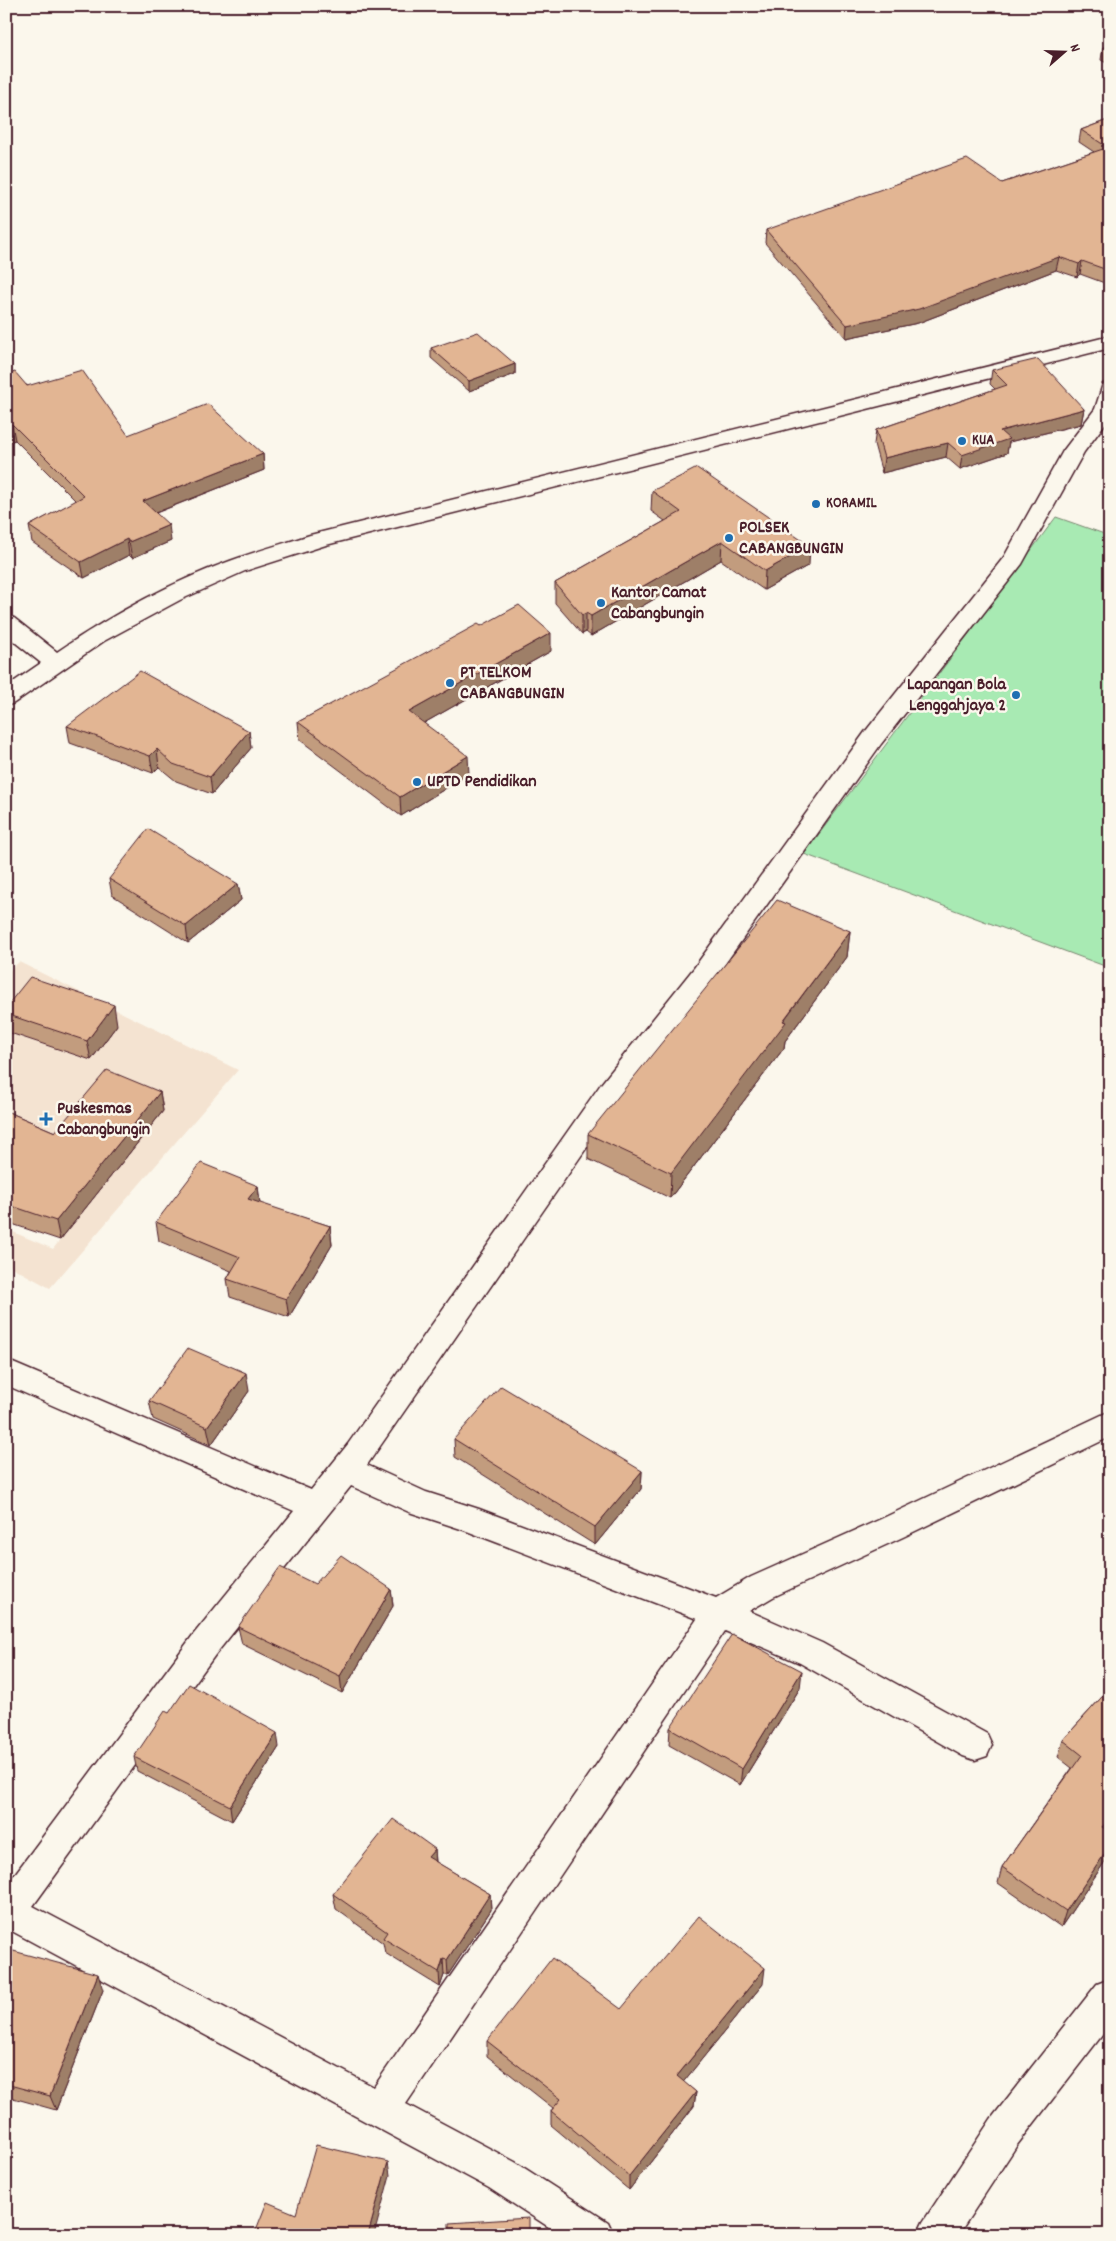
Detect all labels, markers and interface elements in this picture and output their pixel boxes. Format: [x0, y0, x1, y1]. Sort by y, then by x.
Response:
north arrow [1038, 28, 1088, 78]
text: N [1064, 42, 1085, 55]
place label: KUA [972, 430, 994, 452]
marker: KUA [956, 435, 968, 447]
place label: KORAMIL [826, 493, 877, 515]
marker: KORAMIL [810, 498, 822, 510]
place label: POLSEK CABANGBUNGIN [739, 516, 844, 562]
marker: POLSEK CABANGBUNGIN [723, 532, 735, 544]
place label: Kantor Camat Cabangbungin [611, 581, 707, 627]
marker: Kantor Camat Cabangbungin [595, 597, 607, 609]
place label: PT TELKOM CABANGBUNGIN [460, 661, 565, 707]
place label: Lapangan Bola Lenggahjaya 2 [907, 673, 1007, 719]
marker: PT TELKOM CABANGBUNGIN [444, 677, 456, 689]
marker: Lapangan Bola Lenggahjaya 2 [1010, 689, 1022, 701]
place label: UPTD Pendidikan [427, 770, 536, 795]
marker: UPTD Pendidikan [411, 776, 423, 788]
place label: Puskesmas Cabangbungin [57, 1097, 150, 1143]
marker: Puskesmas Cabangbungin [39, 1112, 53, 1126]

